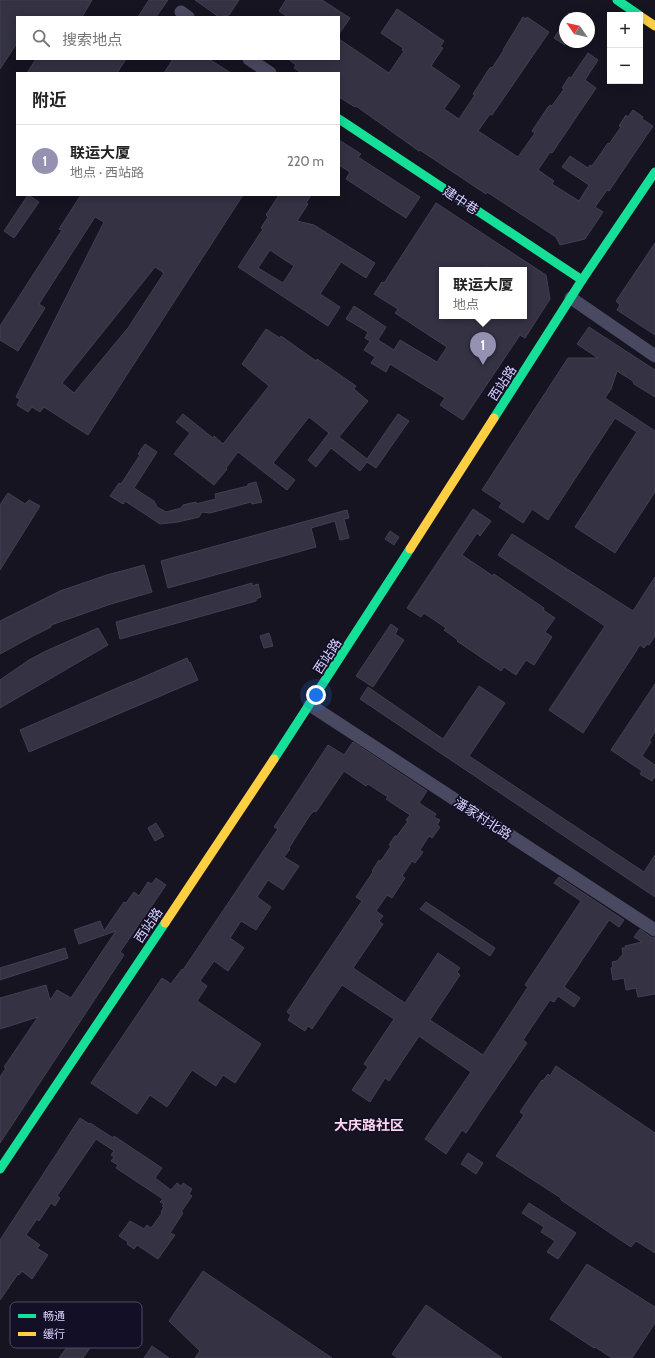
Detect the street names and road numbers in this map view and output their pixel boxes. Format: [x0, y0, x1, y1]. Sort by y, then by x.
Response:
street label: 建中巷 [440, 183, 482, 217]
street label: 西站路 [485, 362, 519, 404]
street label: 西站路 [310, 635, 344, 677]
street label: 潘家村北路 [451, 794, 515, 842]
street label: 西站路 [130, 904, 166, 946]

